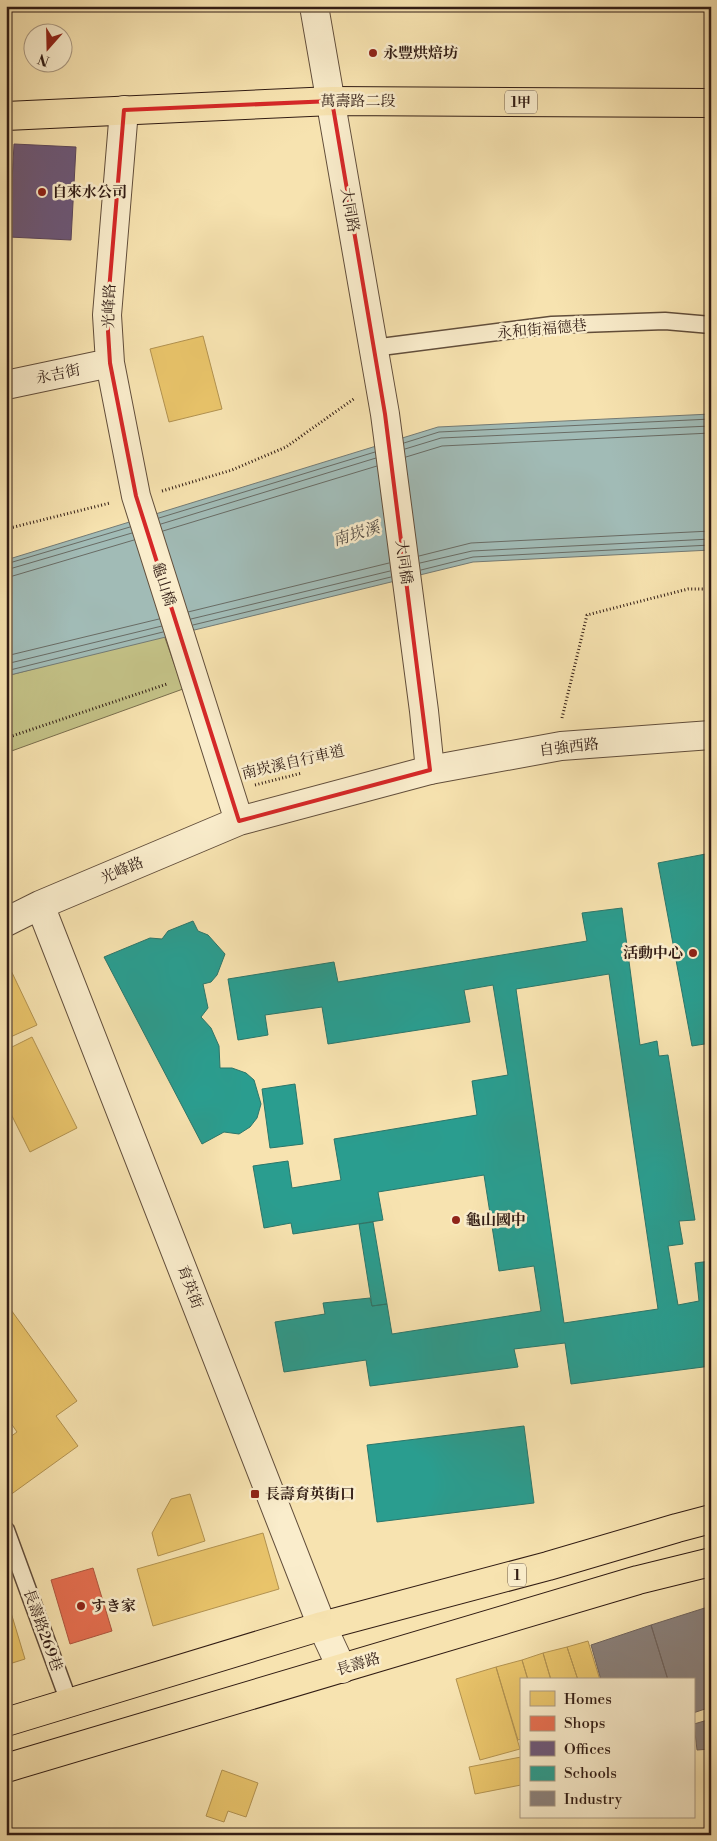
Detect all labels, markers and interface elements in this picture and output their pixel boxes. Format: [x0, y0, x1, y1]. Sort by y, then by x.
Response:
north arrow [22, 22, 72, 72]
place label: 永豐烘焙坊 [383, 44, 458, 63]
marker: 永豐烘焙坊 [367, 47, 379, 59]
text: N [36, 49, 52, 70]
road number: 1甲 [505, 90, 537, 114]
street label: 萬壽路二段 [320, 92, 396, 111]
place label: 自來水公司 [52, 183, 127, 202]
marker: 自來水公司 [36, 186, 48, 198]
street label: 大同路 [336, 186, 363, 234]
street label: 光峰路 [99, 283, 120, 329]
street label: 永和街福德巷 [496, 316, 588, 343]
street label: 永吉街 [34, 361, 82, 388]
water label: 南崁溪 [330, 517, 384, 551]
street label: 大同橋 [391, 538, 416, 586]
street label: 龜山橋 [148, 560, 180, 608]
street label: 自強西路 [538, 734, 600, 761]
street label: 南崁溪自行車道 [240, 741, 346, 784]
street label: 光峰路 [98, 853, 147, 888]
place label: 活動中心 [623, 944, 683, 963]
marker: 活動中心 [687, 947, 699, 959]
place label: 龜山國中 [466, 1211, 526, 1230]
marker: 龜山國中 [450, 1214, 462, 1226]
street label: 育英街 [173, 1263, 206, 1312]
place label: 長壽育英街口 [265, 1485, 355, 1504]
marker: 長壽育英街口 [249, 1488, 261, 1500]
road number: 1 [508, 1564, 526, 1586]
street label: 長壽路269巷 [19, 1586, 66, 1674]
place label: すき家 [91, 1597, 136, 1616]
marker: すき家 [75, 1600, 87, 1612]
street label: 長壽路 [334, 1649, 382, 1680]
legend [520, 1678, 694, 1818]
text: Homes [564, 1690, 612, 1709]
text: Shops [564, 1714, 605, 1733]
text: Offices [564, 1740, 611, 1759]
text: Schools [564, 1764, 617, 1783]
text: Industry [564, 1790, 623, 1809]

